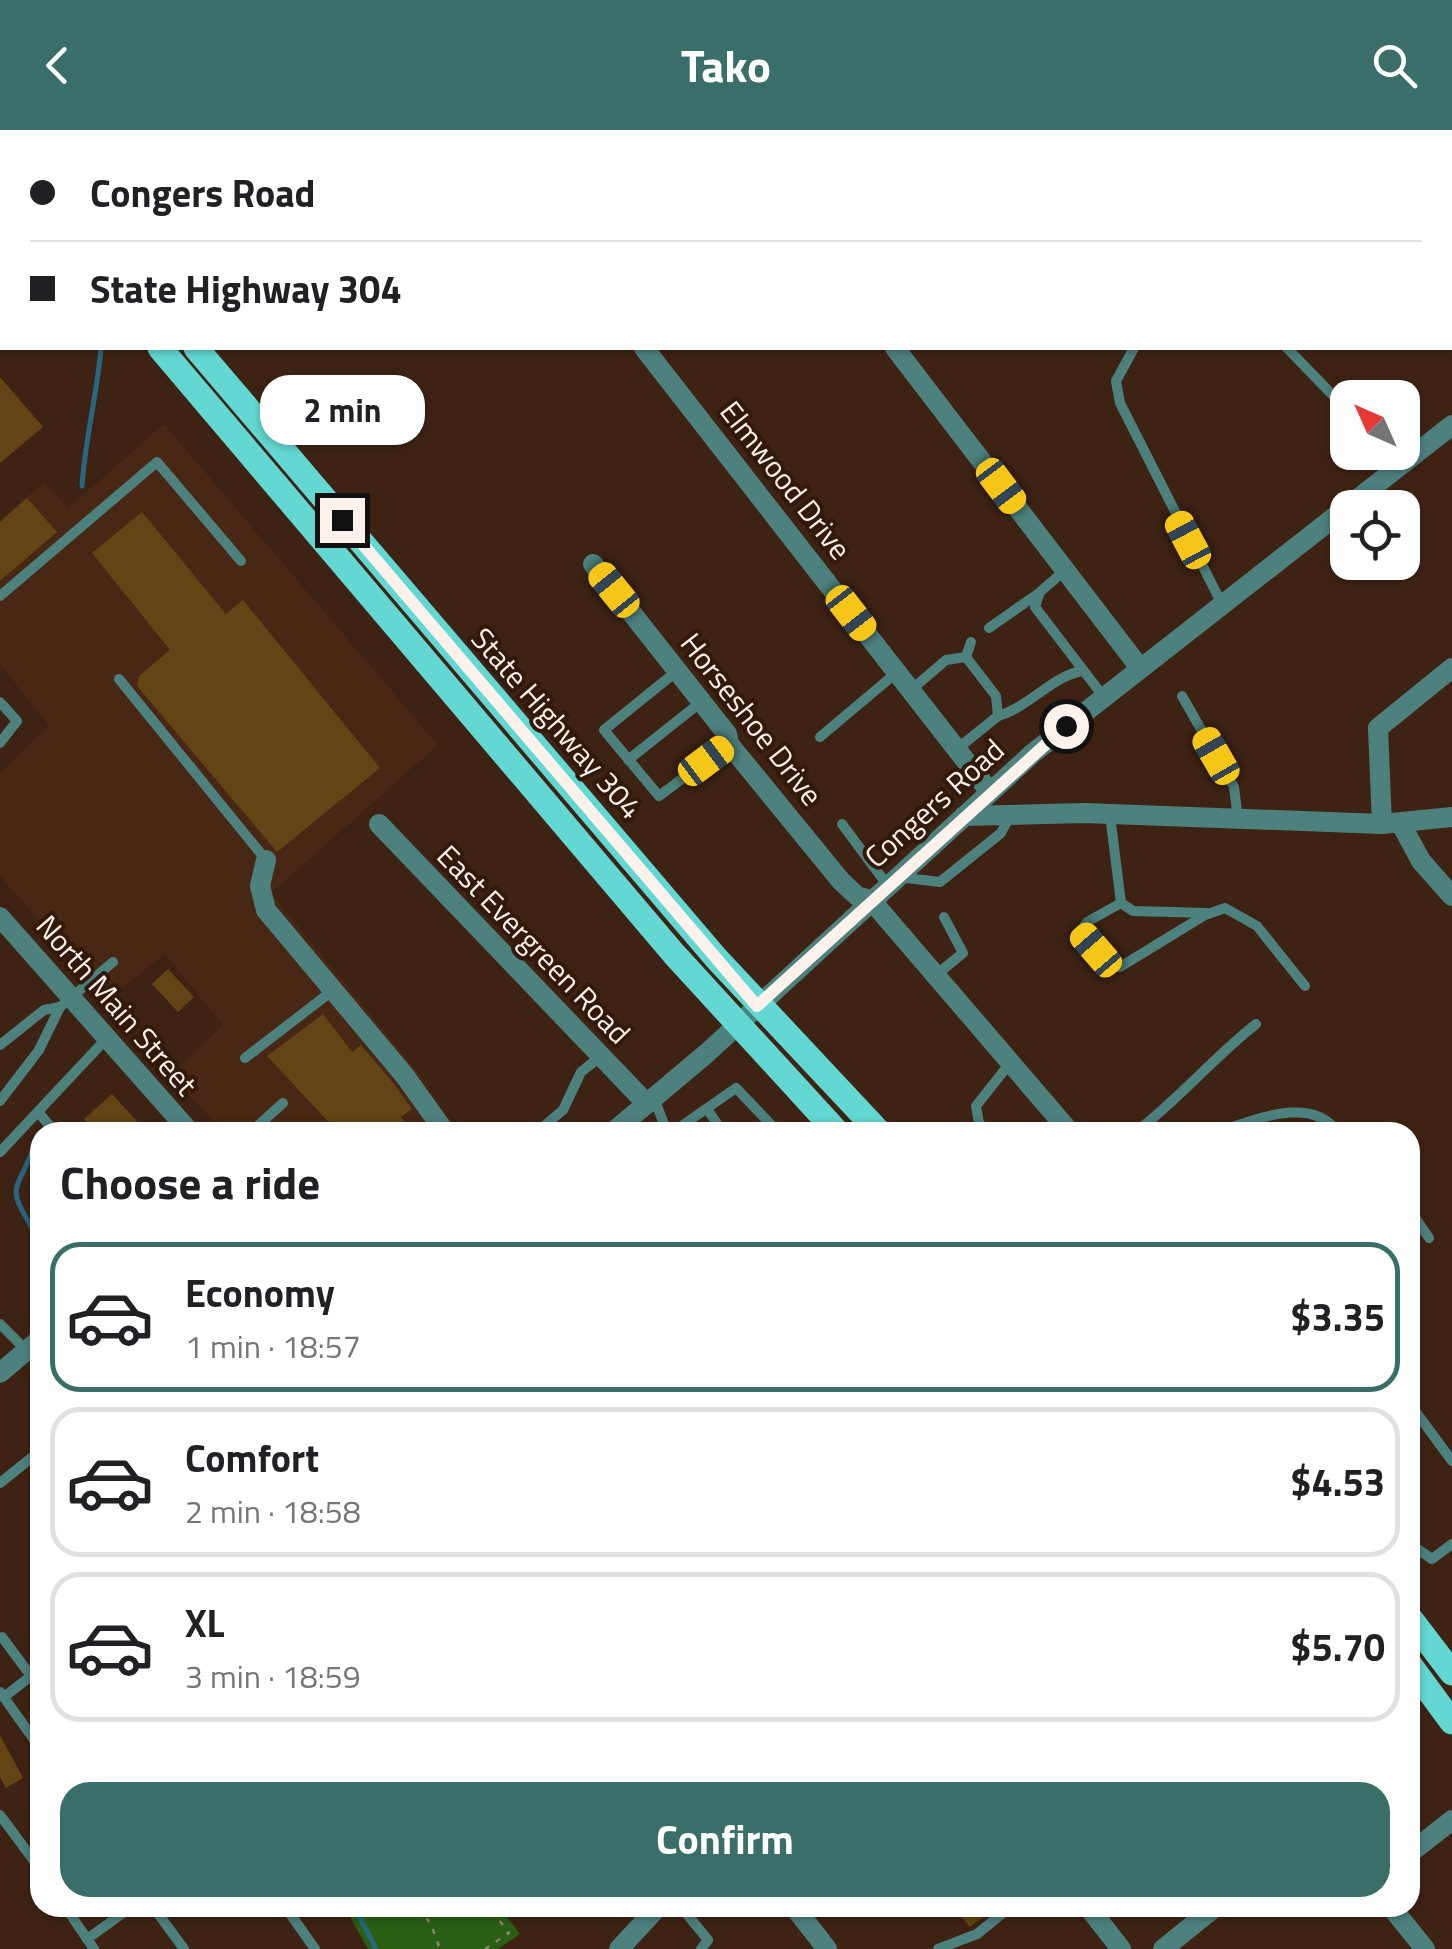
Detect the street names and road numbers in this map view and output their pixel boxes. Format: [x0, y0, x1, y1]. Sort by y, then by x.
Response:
street label: Elmwood Drive [709, 391, 863, 569]
street label: State Highway 304 [461, 617, 653, 829]
street label: Horseshoe Drive [670, 623, 834, 815]
street label: Congers Road [854, 728, 1014, 878]
street label: East Evergreen Road [426, 834, 642, 1054]
street label: North Main Street [25, 904, 209, 1106]

